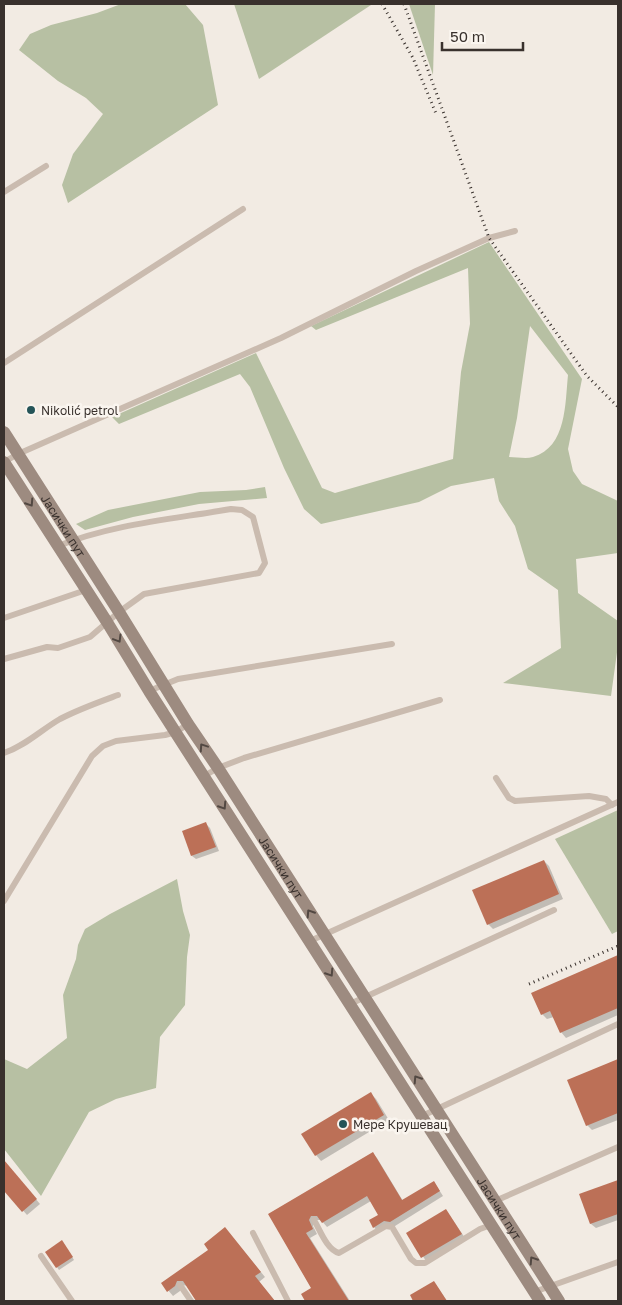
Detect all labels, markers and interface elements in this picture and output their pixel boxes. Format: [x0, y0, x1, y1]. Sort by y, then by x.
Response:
scale bar [442, 20, 523, 52]
text: 50 m [450, 27, 485, 45]
place label: Nikolić petrol [41, 403, 119, 418]
marker: Nikolić petrol [25, 404, 37, 416]
street label: Јасички пут [38, 491, 89, 560]
one-way arrow [24, 497, 33, 506]
one-way arrow [111, 634, 121, 643]
one-way arrow [200, 743, 209, 753]
one-way arrow [217, 801, 227, 810]
street label: Јасички пут [256, 833, 307, 901]
one-way arrow [307, 909, 317, 918]
one-way arrow [324, 967, 333, 976]
one-way arrow [414, 1075, 424, 1084]
place label: Мере Крушевац [353, 1117, 448, 1132]
marker: Мере Крушевац [337, 1118, 349, 1130]
street label: Јасички пут [474, 1174, 525, 1242]
one-way arrow [530, 1257, 539, 1266]

